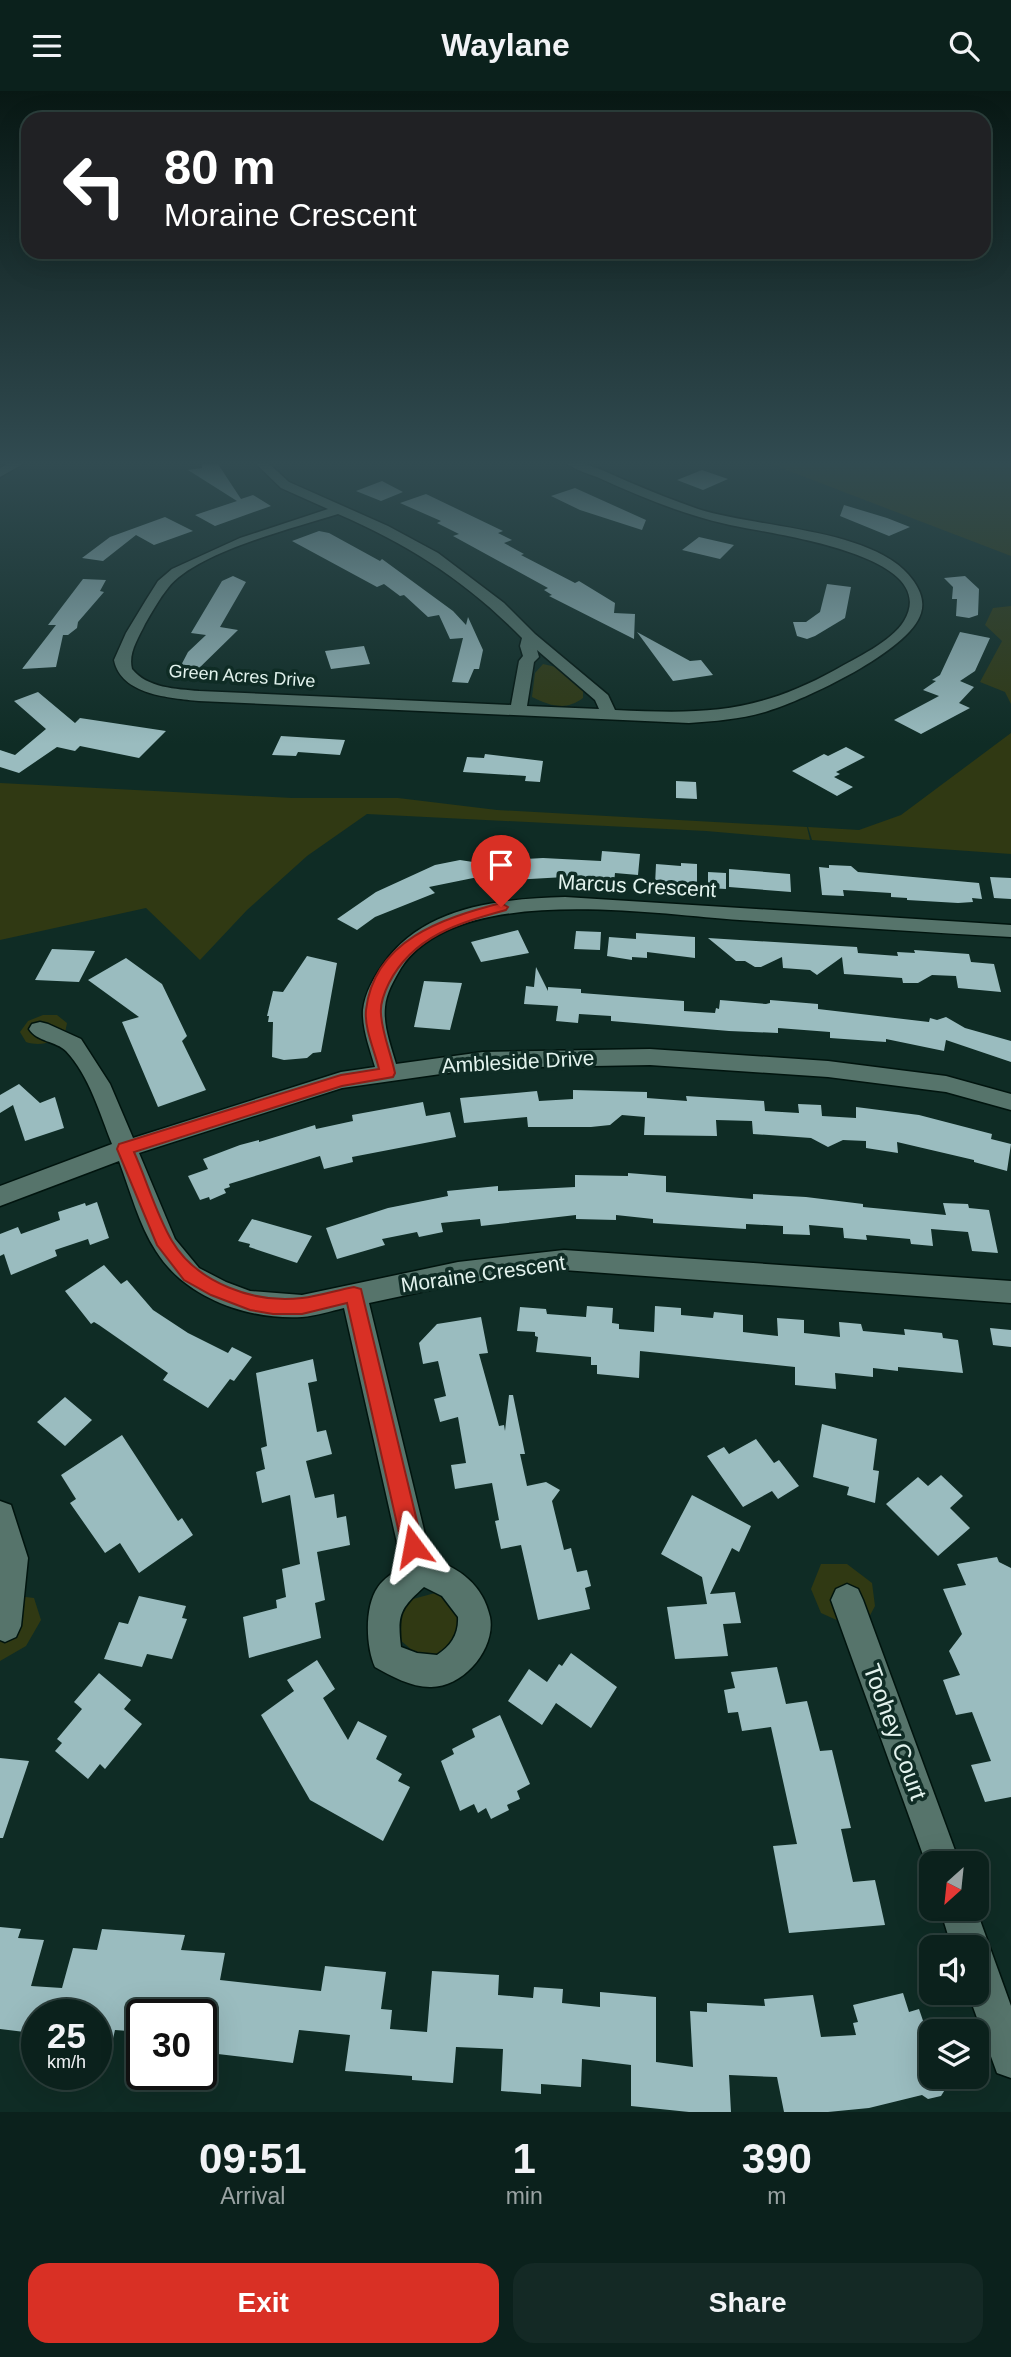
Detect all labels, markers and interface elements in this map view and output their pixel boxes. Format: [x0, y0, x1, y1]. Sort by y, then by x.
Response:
icon: menu [28, 27, 66, 65]
text: Waylane [441, 27, 570, 63]
icon: search [945, 27, 983, 65]
icon: left [49, 140, 140, 231]
text: 80 m [164, 140, 276, 194]
text: Moraine Crescent [164, 197, 417, 233]
street label: Green Acres Drive [168, 661, 316, 691]
pin [471, 835, 531, 907]
icon: arrive [482, 846, 520, 884]
street label: Marcus Crescent [557, 870, 717, 901]
street label: Ambleside Drive [441, 1046, 595, 1077]
street label: Moraine Crescent [399, 1251, 567, 1296]
position arrow [376, 1509, 450, 1583]
street label: Toohey Court [858, 1660, 933, 1804]
north arrow [919, 1851, 989, 1921]
map controls [919, 1851, 989, 2089]
button: sound [919, 1935, 989, 2005]
speed limit sign: 30 [126, 1999, 217, 2090]
text: 25 [47, 2016, 86, 2055]
button: layers [919, 2019, 989, 2089]
text: km/h [47, 2052, 86, 2072]
text: 09:51 [199, 2135, 307, 2182]
text: 1 [512, 2135, 536, 2182]
text: 390 [742, 2135, 812, 2182]
text: Arrival [220, 2183, 285, 2209]
text: min [506, 2183, 543, 2209]
text: m [767, 2183, 786, 2209]
button: Exit [28, 2263, 499, 2343]
button: Share [513, 2263, 983, 2343]

